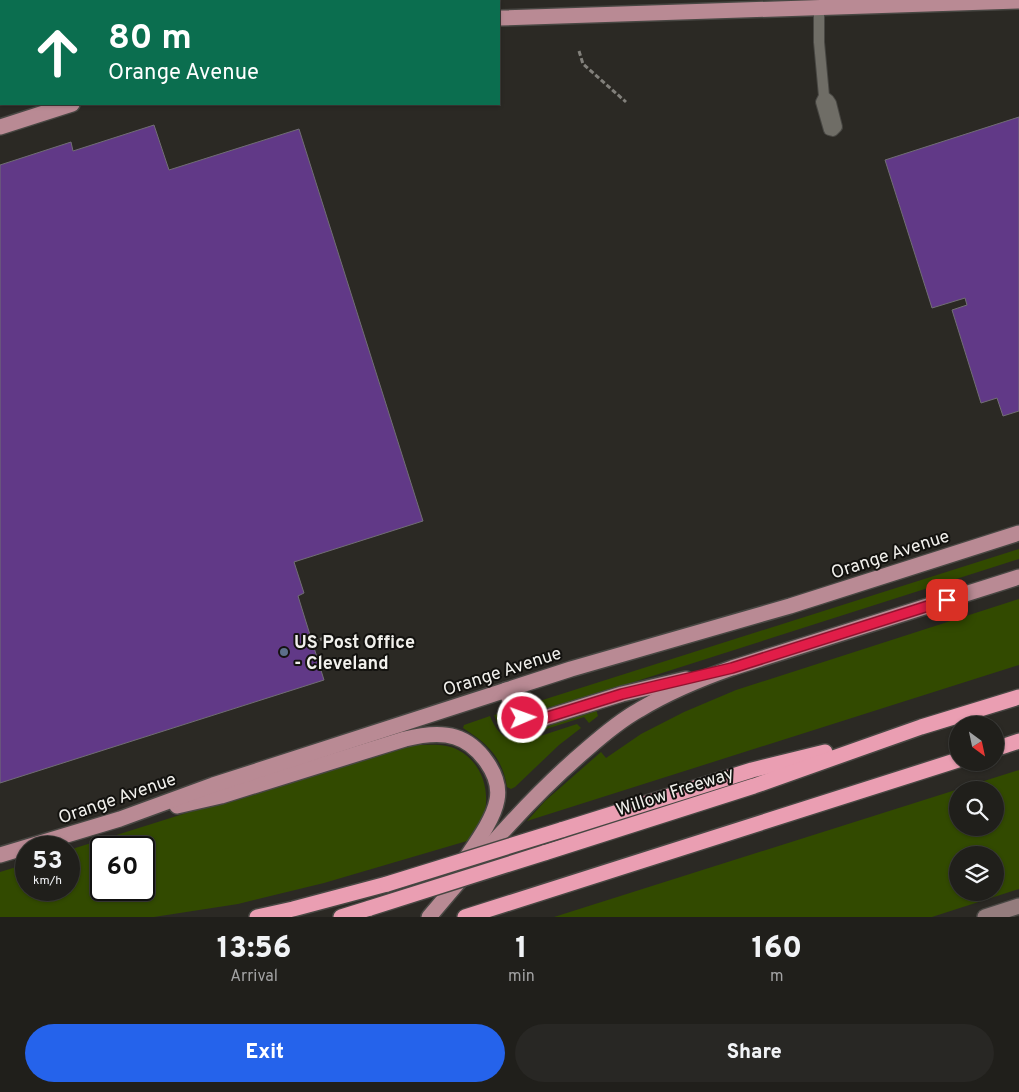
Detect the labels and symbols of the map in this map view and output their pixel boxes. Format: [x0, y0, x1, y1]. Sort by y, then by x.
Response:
street label: Orange Avenue [828, 525, 953, 585]
pin [926, 579, 968, 621]
place label: US Post Office - Cleveland [294, 632, 415, 676]
street label: Orange Avenue [440, 642, 565, 702]
marker: US Post Office - Cleveland [278, 646, 290, 658]
position arrow [496, 691, 548, 743]
north arrow [949, 716, 1004, 771]
street label: Willow Freeway [614, 763, 737, 822]
street label: Orange Avenue [55, 768, 180, 830]
speed limit sign: 60 [90, 836, 155, 901]

